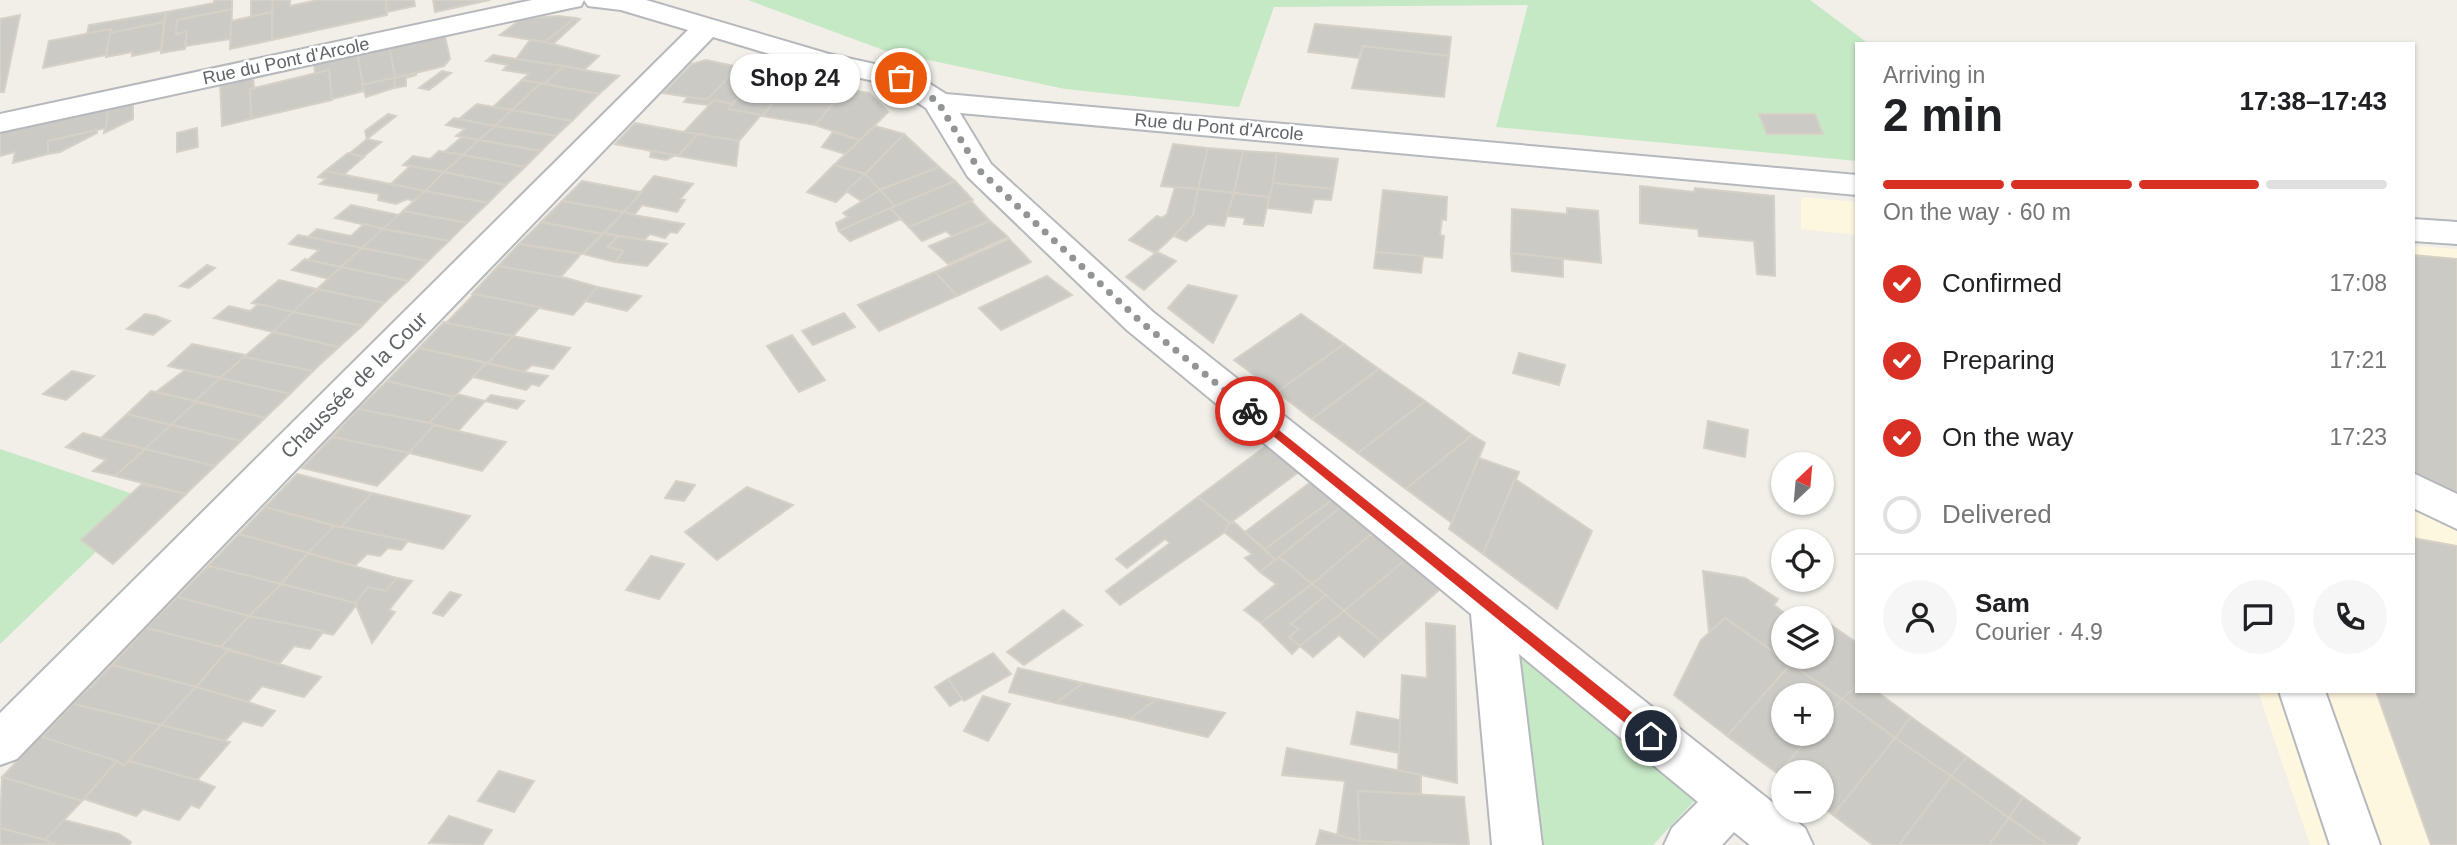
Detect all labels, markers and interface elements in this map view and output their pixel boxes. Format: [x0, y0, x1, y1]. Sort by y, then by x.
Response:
street label: Rue du Pont d'Arcole [201, 34, 371, 88]
pin [871, 48, 931, 108]
callout: Shop 24 [730, 54, 859, 102]
icon: bag [882, 59, 920, 97]
text: Arriving in [1883, 62, 1985, 88]
text: Shop 24 [750, 65, 840, 91]
text: 17:38–17:43 [2240, 86, 2387, 116]
text: 2 min [1883, 89, 2003, 141]
street label: Rue du Pont d'Arcole [1134, 110, 1304, 144]
text: On the way · 60 m [1883, 199, 2071, 225]
icon: check [1883, 265, 1921, 303]
text: Confirmed [1942, 268, 2062, 298]
text: 17:08 [2329, 270, 2387, 296]
street label: Chaussée de la Cour [276, 307, 432, 463]
icon: check [1883, 342, 1921, 380]
text: Preparing [1942, 345, 2055, 375]
text: 17:21 [2329, 347, 2387, 373]
courier [1215, 376, 1285, 446]
icon: bike [1231, 392, 1269, 430]
icon: check [1883, 419, 1921, 457]
text: On the way [1942, 422, 2074, 452]
text: 17:23 [2329, 424, 2387, 450]
north arrow [1771, 452, 1834, 514]
map controls [1771, 452, 1834, 823]
text: Delivered [1942, 499, 2052, 529]
button: locate [1771, 529, 1834, 592]
button: person [1883, 580, 1957, 654]
button: chat [2221, 580, 2295, 654]
button: phone [2313, 580, 2387, 654]
text: Sam [1975, 588, 2030, 618]
button: layers [1771, 606, 1834, 669]
text: Courier · 4.9 [1975, 619, 2103, 645]
button: + [1771, 683, 1834, 746]
pin [1621, 706, 1681, 766]
icon: home [1632, 717, 1670, 755]
button: − [1771, 760, 1834, 823]

